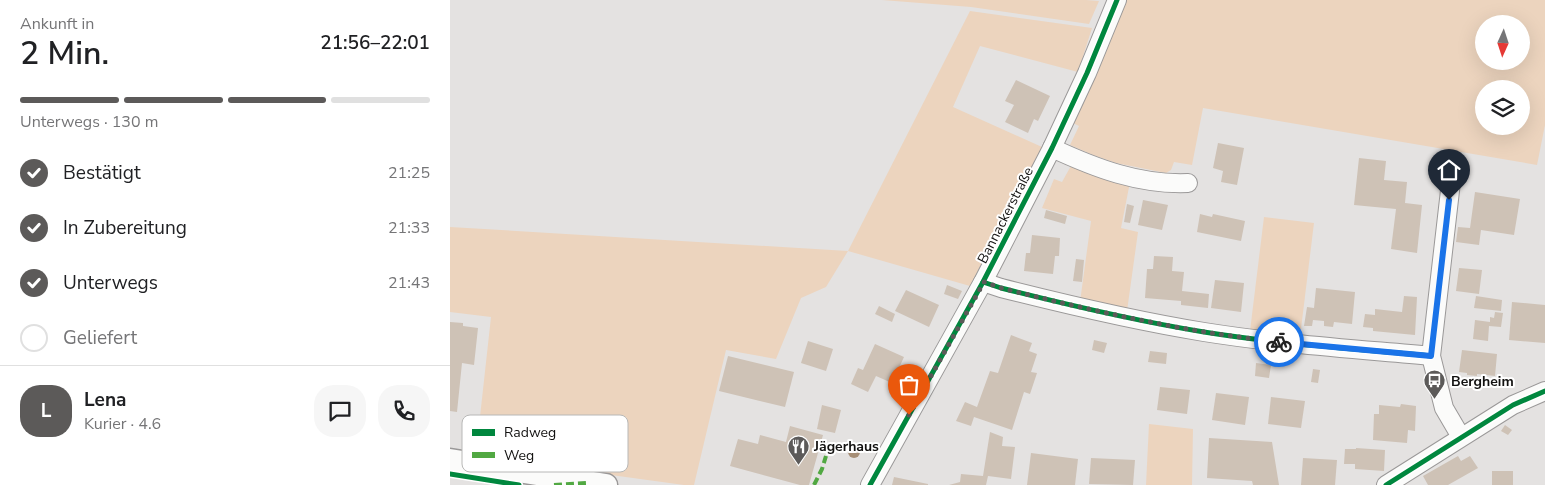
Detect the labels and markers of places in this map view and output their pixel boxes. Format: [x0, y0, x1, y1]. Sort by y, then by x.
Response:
pin [1428, 149, 1470, 200]
pin [888, 364, 930, 415]
bus stop icon: Bergheim [1423, 369, 1447, 400]
place label: Bergheim [1451, 372, 1514, 391]
restaurant icon: Jägerhaus [786, 434, 810, 465]
place label: Jägerhaus [813, 437, 879, 456]

